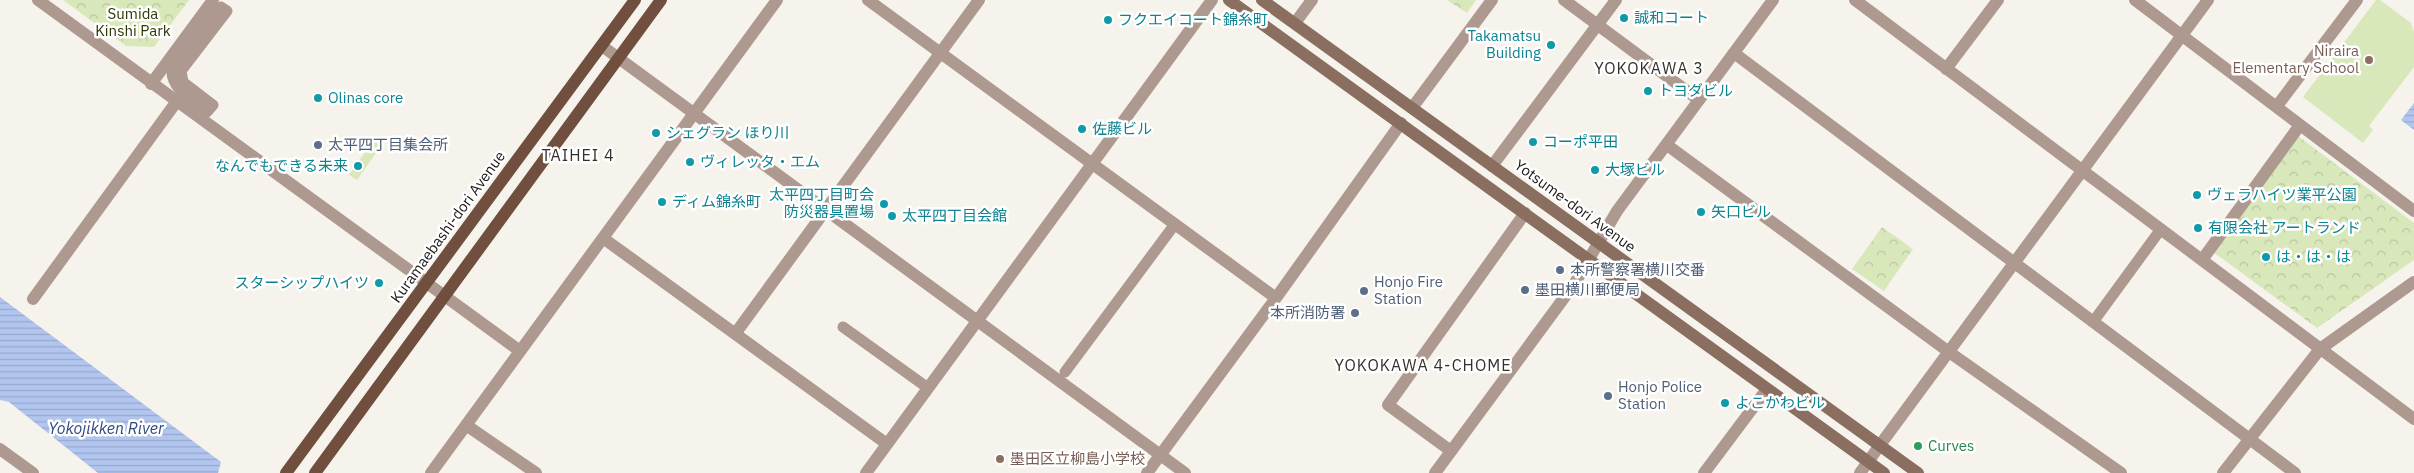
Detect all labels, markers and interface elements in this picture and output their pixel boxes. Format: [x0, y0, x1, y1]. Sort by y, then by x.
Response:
park label: Sumida Kinshi Park [95, 4, 171, 40]
place label: 誠和コート [1634, 8, 1709, 27]
place label: フクエイコート錦糸町 [1118, 10, 1268, 29]
marker: 誠和コート [1618, 12, 1630, 24]
marker: フクエイコート錦糸町 [1102, 14, 1114, 26]
place label: Takamatsu Building [1467, 26, 1541, 62]
marker: Takamatsu Building [1545, 39, 1557, 51]
place label: Niraira Elementary School [2232, 41, 2359, 77]
marker: Niraira Elementary School [2363, 54, 2375, 66]
district label: YOKOKAWA 3 [1594, 58, 1704, 78]
place label: トヨダビル [1658, 81, 1733, 100]
marker: トヨダビル [1642, 85, 1654, 97]
place label: Olinas core [328, 88, 403, 107]
marker: Olinas core [312, 92, 324, 104]
place label: 佐藤ビル [1092, 119, 1152, 138]
place label: シェグラン ほり川 [666, 123, 790, 142]
marker: 佐藤ビル [1076, 123, 1088, 135]
marker: シェグラン ほり川 [650, 127, 662, 139]
place label: コーポ平田 [1543, 132, 1618, 151]
place label: 太平四丁目集会所 [328, 135, 448, 154]
marker: コーポ平田 [1527, 136, 1539, 148]
marker: 太平四丁目集会所 [312, 139, 324, 151]
district label: TAIHEI 4 [541, 145, 615, 165]
street label: Kuramaebashi-dori Avenue [386, 147, 509, 306]
place label: ヴィレッタ・エム [700, 152, 820, 171]
street label: Yotsume-dori Avenue [1511, 155, 1640, 256]
place label: なんでもできる未来 [215, 156, 348, 175]
marker: ヴィレッタ・エム [684, 156, 696, 168]
marker: なんでもできる未来 [352, 160, 364, 172]
place label: 大塚ビル [1605, 160, 1665, 179]
marker: 大塚ビル [1589, 164, 1601, 176]
place label: 太平四丁目町会 防災器具置場 [769, 185, 874, 221]
place label: ヴェラハイツ業平公園 [2207, 185, 2357, 204]
marker: ヴェラハイツ業平公園 [2191, 189, 2203, 201]
place label: ディム錦糸町 [672, 192, 761, 211]
marker: ディム錦糸町 [656, 196, 668, 208]
marker: 太平四丁目町会 防災器具置場 [878, 198, 890, 210]
place label: 矢口ビル [1711, 202, 1771, 221]
place label: 太平四丁目会館 [902, 206, 1007, 225]
marker: 矢口ビル [1695, 206, 1707, 218]
marker: 太平四丁目会館 [886, 210, 898, 222]
place label: 有限会社 アートランド [2208, 218, 2361, 237]
marker: 有限会社 アートランド [2192, 222, 2204, 234]
place label: は・は・は [2276, 247, 2351, 266]
marker: は・は・は [2260, 251, 2272, 263]
place label: 本所警察署横川交番 [1570, 260, 1705, 279]
marker: 本所警察署横川交番 [1554, 264, 1566, 276]
place label: Honjo Fire Station [1374, 272, 1443, 308]
place label: スターシップハイツ [235, 273, 369, 292]
marker: スターシップハイツ [373, 277, 385, 289]
place label: 墨田横川郵便局 [1535, 280, 1640, 299]
marker: 墨田横川郵便局 [1519, 284, 1531, 296]
marker: Honjo Fire Station [1358, 285, 1370, 297]
place label: 本所消防署 [1270, 303, 1345, 322]
marker: 本所消防署 [1349, 307, 1361, 319]
district label: YOKOKAWA 4-CHOME [1334, 355, 1512, 375]
place label: Honjo Police Station [1618, 377, 1702, 413]
marker: Honjo Police Station [1602, 390, 1614, 402]
place label: よこかわビル [1735, 393, 1825, 412]
marker: よこかわビル [1719, 397, 1731, 409]
water label: Yokojikken River [48, 418, 165, 438]
place label: Curves [1928, 436, 1974, 455]
marker: Curves [1912, 440, 1924, 452]
place label: 墨田区立柳島小学校 [1010, 449, 1145, 468]
marker: 墨田区立柳島小学校 [994, 453, 1006, 465]

